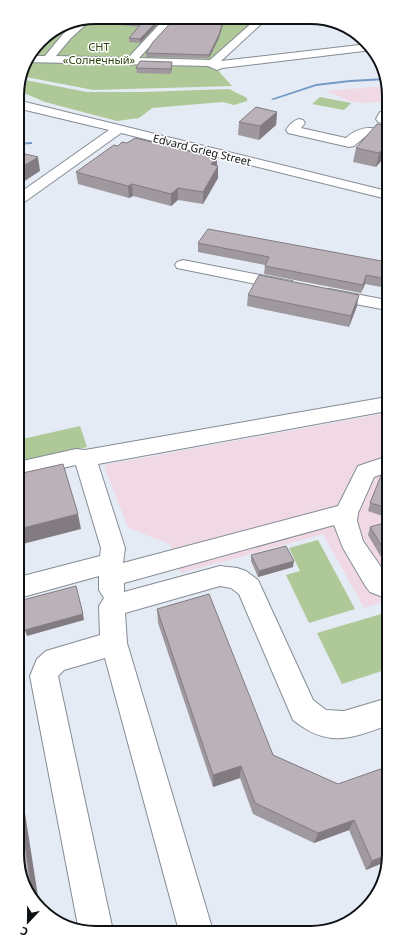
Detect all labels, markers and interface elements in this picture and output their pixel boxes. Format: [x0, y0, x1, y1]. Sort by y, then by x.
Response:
park label: СНТ «Солнечный» [63, 39, 136, 67]
street label: Edvard Grieg Street [152, 130, 253, 169]
north arrow [8, 902, 48, 942]
text: С [18, 923, 30, 940]

